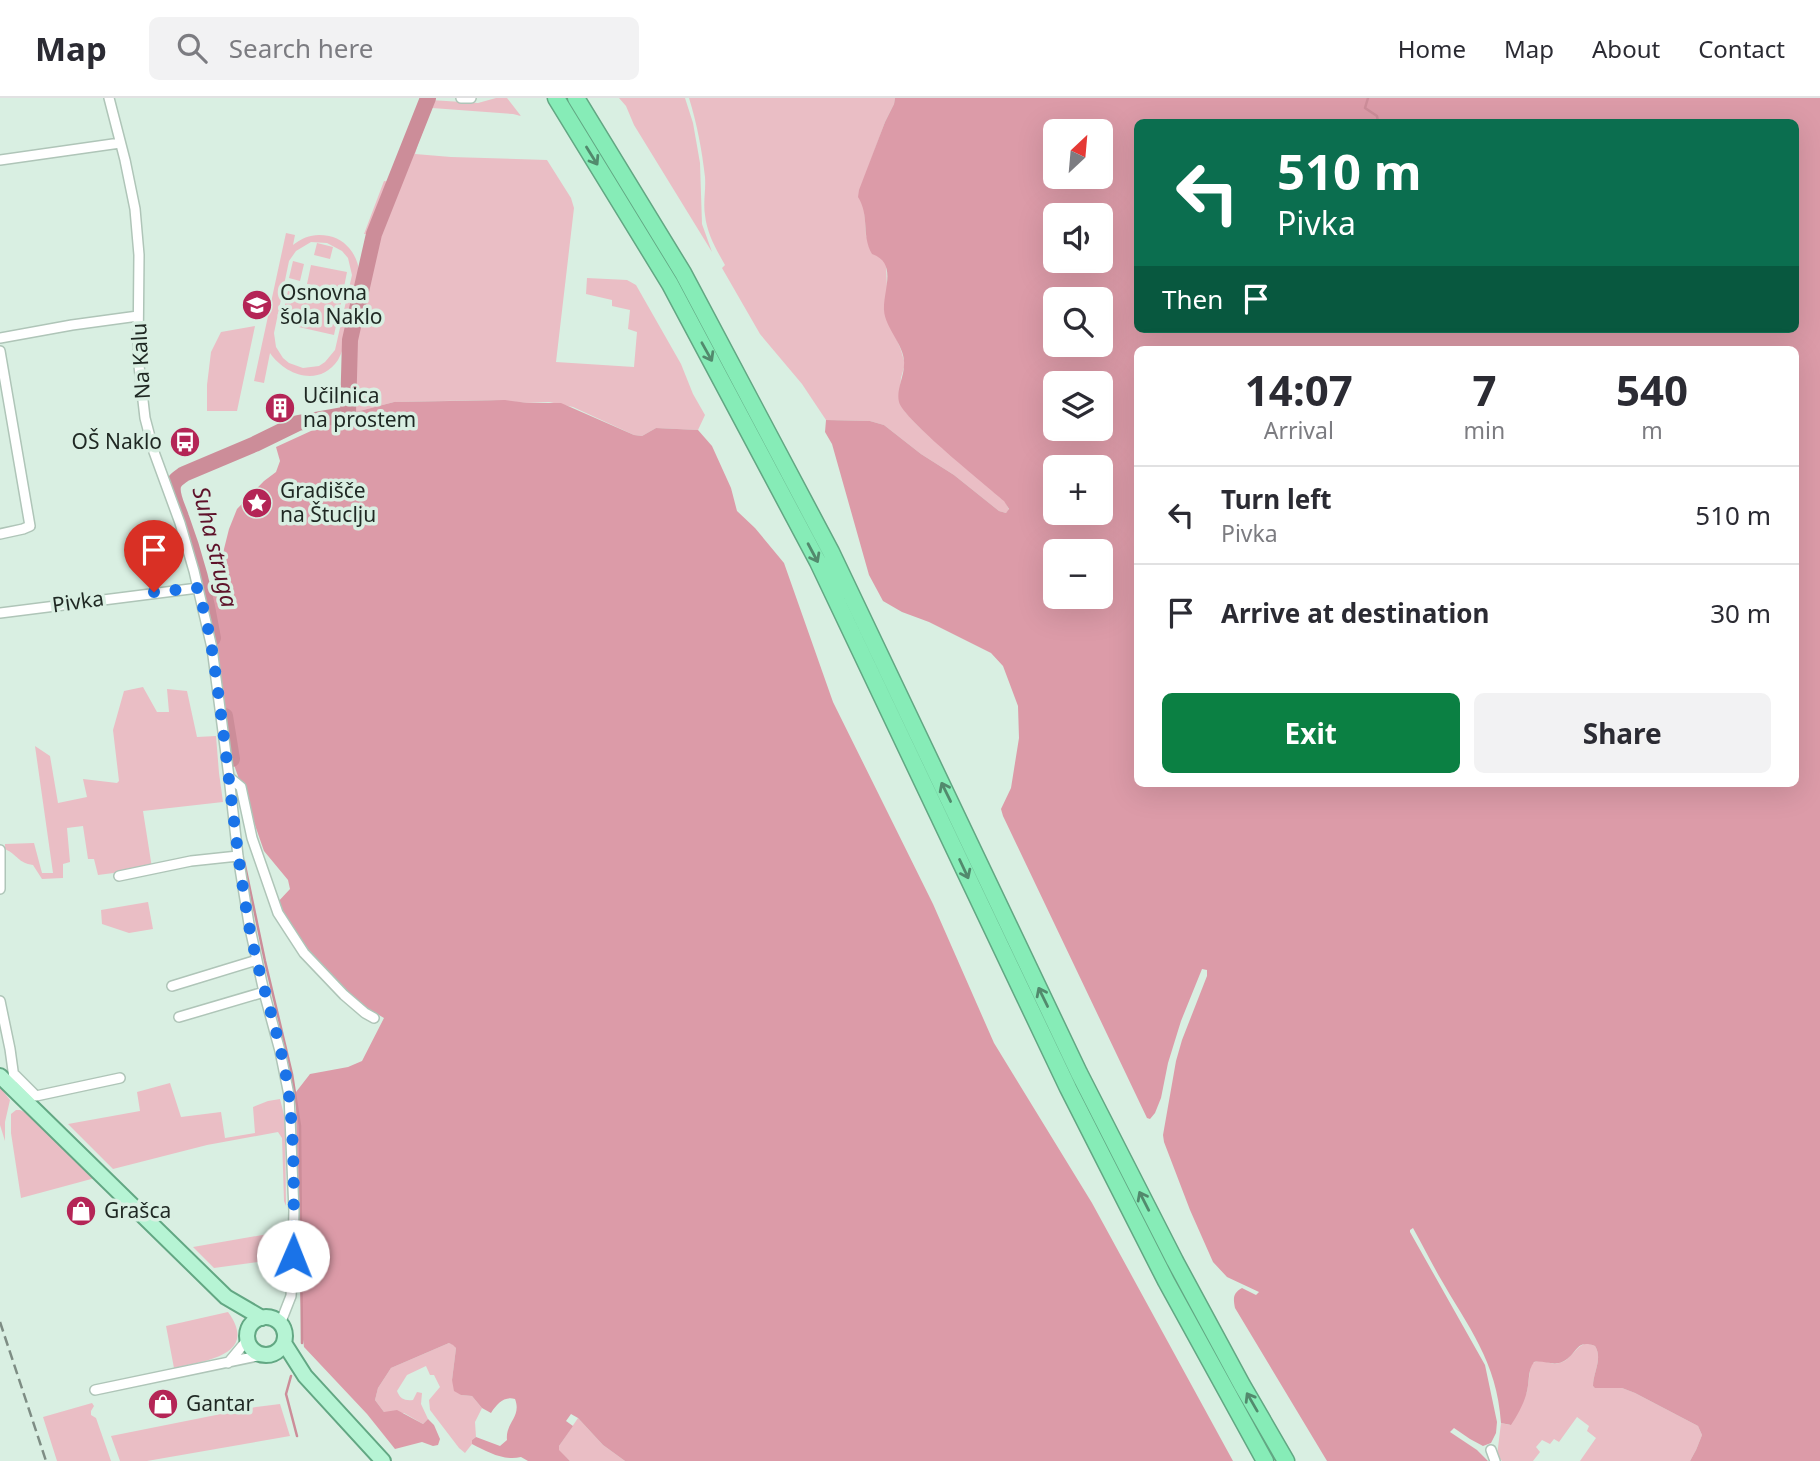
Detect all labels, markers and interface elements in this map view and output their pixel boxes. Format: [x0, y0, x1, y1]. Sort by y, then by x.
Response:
search box [149, 17, 639, 80]
text: Map [35, 26, 107, 71]
icon: search [173, 29, 211, 67]
text: Search here [229, 30, 373, 66]
text: Home [1398, 32, 1466, 65]
text: Map [1504, 32, 1554, 65]
text: About [1592, 32, 1660, 65]
text: Contact [1698, 32, 1785, 65]
north arrow [1043, 119, 1113, 189]
map controls [1043, 119, 1113, 609]
text: 510 m [1277, 138, 1422, 204]
one-way arrow [584, 146, 599, 165]
icon: left [1162, 147, 1253, 238]
text: Pivka [1277, 201, 1356, 244]
button: sound [1043, 203, 1113, 273]
place label: Osnovna šola Naklo [280, 278, 383, 330]
icon: arrive [1237, 280, 1275, 318]
text: Then [1162, 281, 1223, 317]
button: search [1043, 287, 1113, 357]
school or university icon: Osnovna šola Naklo [240, 288, 274, 322]
street label: Na Kalu [124, 322, 156, 400]
one-way arrow [701, 341, 714, 362]
text: 14:07 [1245, 361, 1353, 418]
text: 7 [1472, 361, 1496, 418]
text: 540 [1616, 361, 1688, 418]
button: layers [1043, 371, 1113, 441]
place label: Učilnica na prostem [303, 381, 416, 433]
building icon: Učilnica na prostem [263, 391, 297, 425]
text: Arrival [1264, 414, 1334, 446]
text: min [1464, 414, 1505, 446]
text: m [1641, 414, 1663, 446]
bus stop icon: OŠ Naklo [168, 425, 202, 459]
place label: OŠ Naklo [72, 427, 162, 455]
button: + [1043, 455, 1113, 525]
place label: Gradišče na Štuclju [280, 476, 376, 528]
text: Turn left [1221, 481, 1332, 517]
water label: Suha struga [185, 483, 246, 611]
place icon: Gradišče na Štuclju [240, 486, 274, 520]
icon: left [1162, 496, 1200, 534]
text: 510 m [1695, 497, 1771, 533]
text: Pivka [1221, 517, 1278, 549]
pin [124, 520, 184, 592]
icon: arrive [135, 531, 173, 569]
button: − [1043, 539, 1113, 609]
one-way arrow [807, 542, 821, 563]
street label: Pivka [50, 584, 105, 618]
icon: arrive [1162, 594, 1200, 632]
text: Arrive at destination [1221, 595, 1490, 631]
text: 30 m [1710, 595, 1771, 631]
button: Exit [1162, 693, 1460, 773]
button: Share [1474, 693, 1771, 773]
one-way arrow [939, 782, 952, 803]
one-way arrow [957, 858, 971, 879]
one-way arrow [1036, 987, 1049, 1008]
one-way arrow [1137, 1192, 1151, 1212]
shop icon: Grašca [64, 1194, 98, 1228]
place label: Grašca [104, 1196, 171, 1224]
position arrow [256, 1219, 330, 1293]
shop icon: Gantar [146, 1387, 180, 1421]
place label: Gantar [186, 1389, 254, 1417]
one-way arrow [1244, 1392, 1258, 1412]

